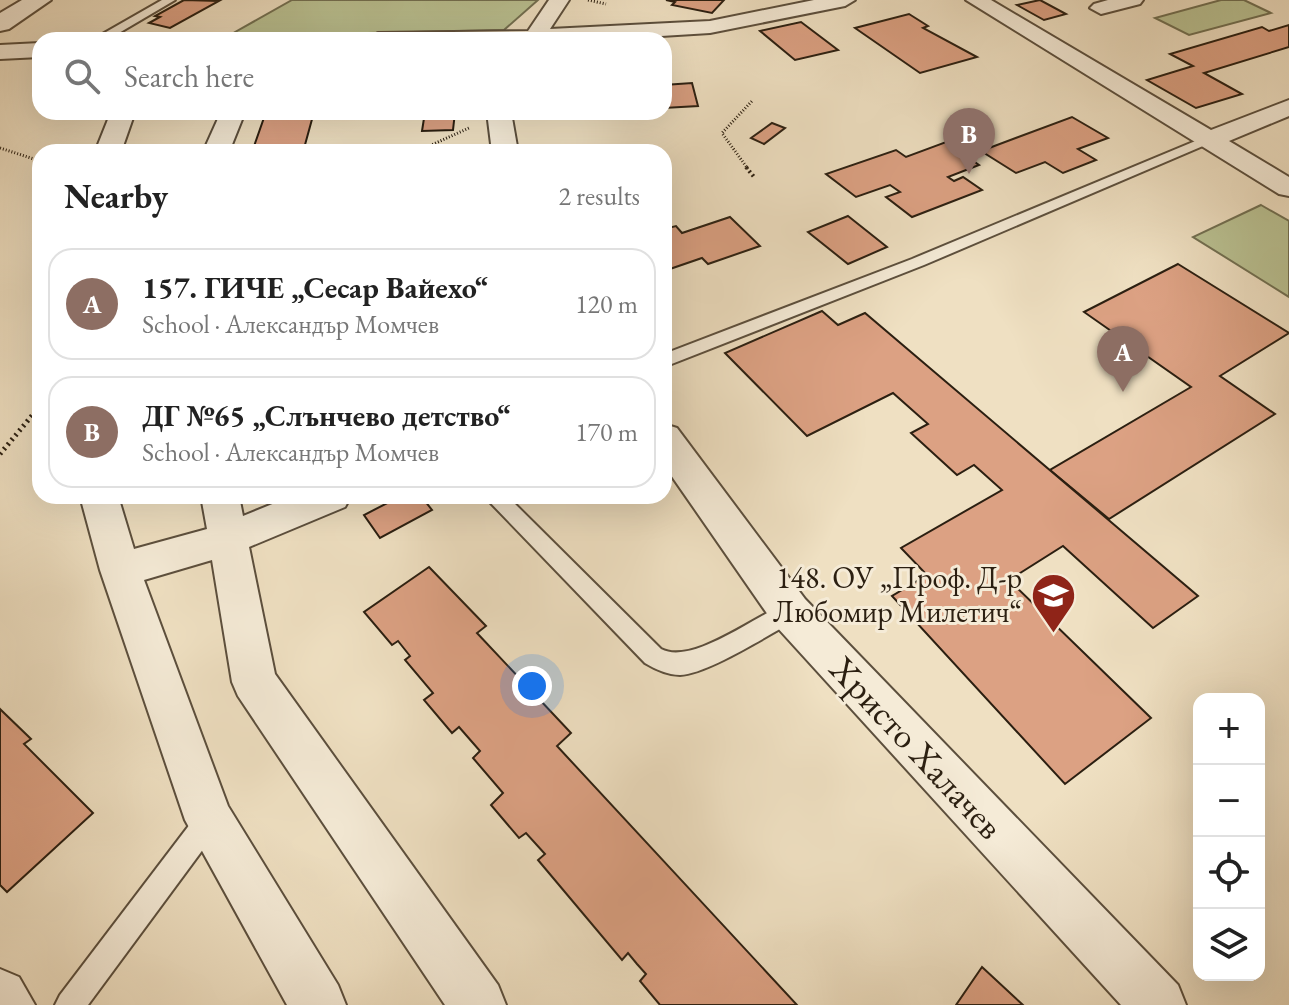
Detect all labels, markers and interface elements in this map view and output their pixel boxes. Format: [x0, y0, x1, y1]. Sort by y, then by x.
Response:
search box [32, 32, 672, 120]
icon: search [60, 54, 104, 98]
text: Search here [124, 57, 254, 96]
pin: B [943, 108, 995, 174]
text: Nearby [64, 174, 168, 218]
text: 2 results [559, 179, 640, 213]
text: 157. ГИЧЕ „Сесар Вайехо“ [142, 268, 488, 307]
text: A [83, 287, 101, 321]
text: 120 m [575, 287, 638, 321]
text: School · Александър Момчев [142, 307, 439, 341]
pin: A [1097, 326, 1149, 392]
text: ДГ №65 „Слънчево детство“ [142, 396, 511, 435]
text: B [84, 415, 100, 449]
text: 170 m [575, 415, 638, 449]
text: School · Александър Момчев [142, 435, 439, 469]
place label: 148. ОУ „Проф. Д-р Любомир Милетич“ [773, 558, 1022, 631]
school or university icon: 148. ОУ „Проф. Д-р Любомир Милетич“ [1029, 571, 1077, 634]
street label: Христо Халачев [819, 645, 1014, 849]
your location [512, 666, 552, 706]
map controls [1193, 693, 1265, 981]
button: + [1193, 693, 1265, 765]
button: − [1193, 765, 1265, 837]
button: locate [1193, 837, 1265, 909]
button: layers [1193, 909, 1265, 981]

